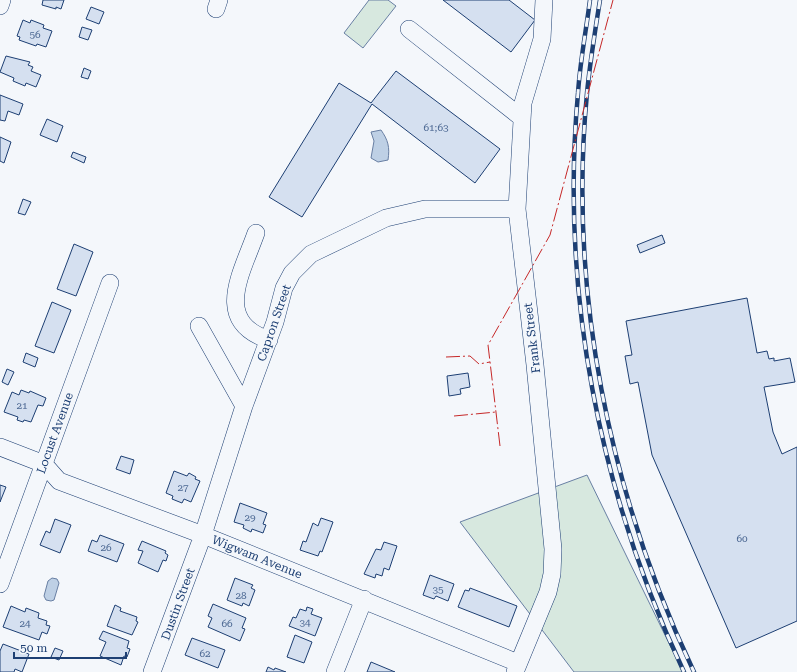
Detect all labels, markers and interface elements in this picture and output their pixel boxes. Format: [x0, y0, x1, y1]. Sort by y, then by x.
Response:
house number: 56 [29, 29, 41, 40]
house number: 61;63 [423, 122, 449, 133]
street label: Capron Street [254, 282, 294, 363]
street label: Frank Street [521, 301, 543, 374]
street label: Locust Avenue [34, 390, 76, 475]
house number: 21 [16, 400, 28, 411]
house number: 27 [177, 482, 189, 493]
house number: 29 [244, 512, 256, 523]
street label: Wigwam Avenue [210, 532, 305, 582]
house number: 60 [736, 533, 748, 544]
house number: 26 [100, 542, 112, 553]
street label: Dustin Street [158, 565, 198, 642]
house number: 35 [432, 584, 444, 595]
house number: 28 [235, 590, 247, 601]
house number: 34 [299, 617, 311, 628]
house number: 24 [19, 618, 31, 629]
house number: 66 [221, 618, 233, 629]
scale bar [14, 634, 126, 660]
text: 50 m [20, 641, 47, 655]
house number: 62 [199, 648, 211, 659]

